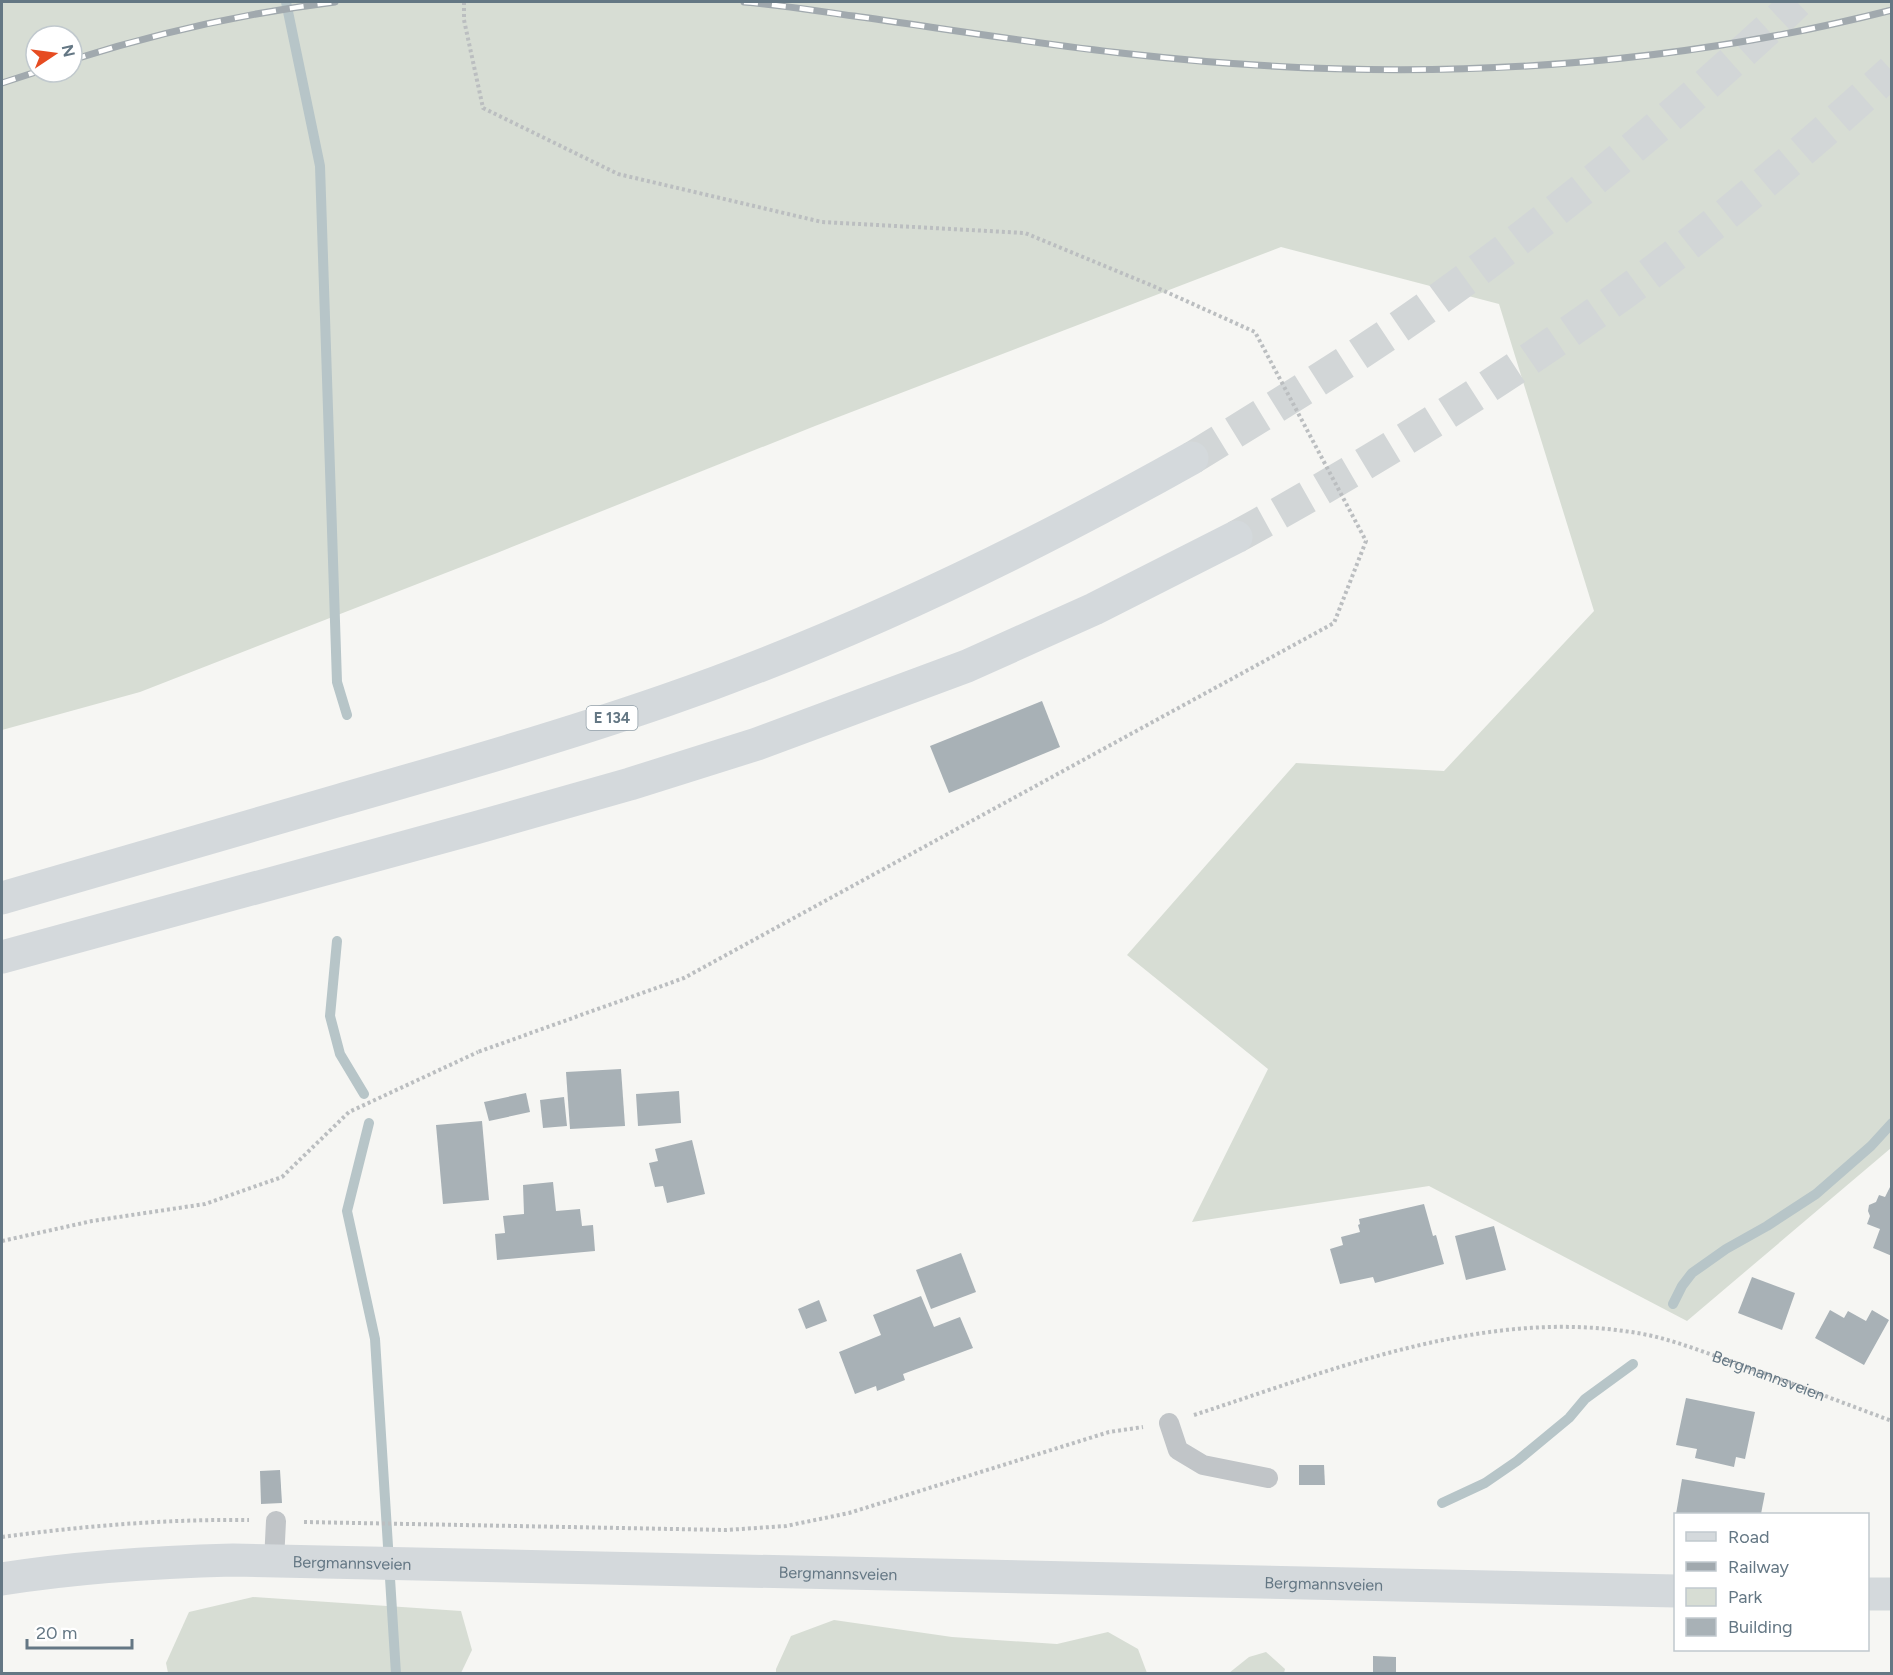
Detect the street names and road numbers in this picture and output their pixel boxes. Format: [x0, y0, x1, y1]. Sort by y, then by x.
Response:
road number: E 134 [586, 706, 638, 730]
street label: Bergmannsveien [1710, 1347, 1828, 1405]
street label: Bergmannsveien [292, 1552, 412, 1574]
street label: Bergmannsveien [778, 1563, 898, 1584]
street label: Bergmannsveien [1264, 1573, 1383, 1595]

